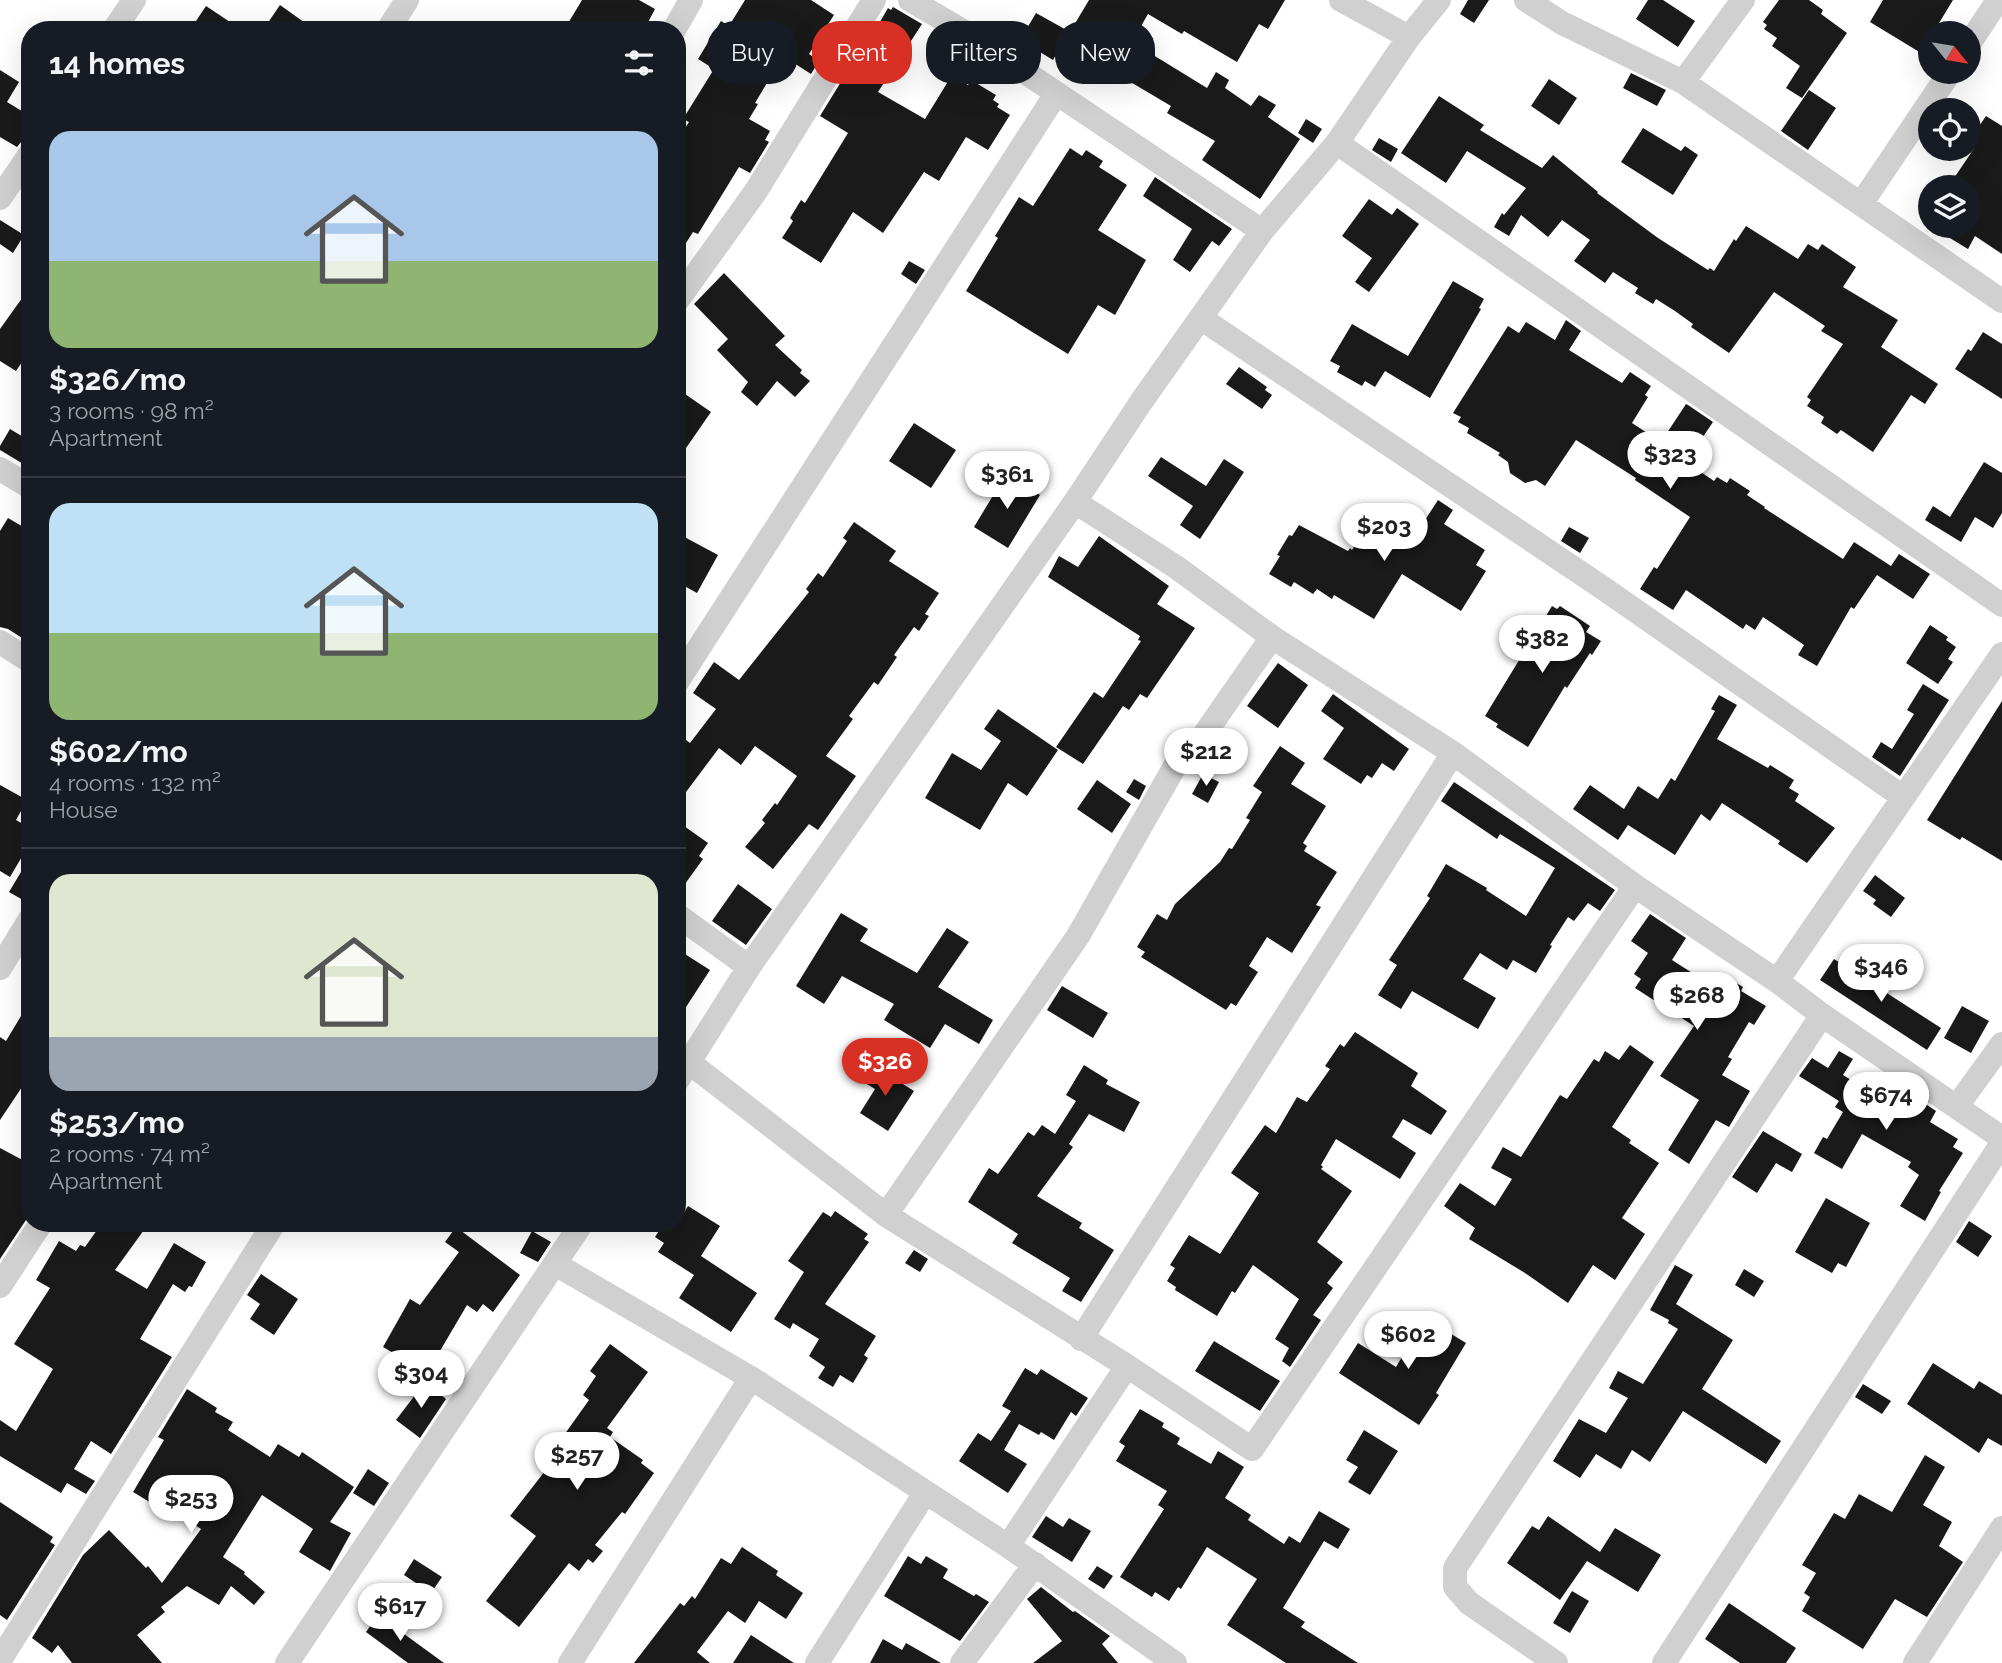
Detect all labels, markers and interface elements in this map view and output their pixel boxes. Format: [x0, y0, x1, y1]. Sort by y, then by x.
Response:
chip: Buy [707, 21, 798, 84]
chip: Rent [812, 21, 912, 84]
chip: Filters [926, 21, 1041, 84]
chip: New [1055, 21, 1155, 84]
north arrow [1918, 21, 1981, 84]
map controls [1918, 21, 1981, 238]
icon: filters [620, 44, 658, 82]
text: 14 homes [49, 46, 185, 81]
button: locate [1918, 98, 1981, 161]
button: layers [1918, 175, 1981, 238]
icon: home [291, 176, 417, 302]
text: $326/mo [49, 362, 186, 397]
text: 3 rooms · 98 m² [49, 397, 214, 424]
text: Apartment [49, 424, 163, 451]
pin: $323 [1629, 432, 1711, 491]
text: $323 [1643, 440, 1697, 467]
pin: $361 [966, 452, 1048, 511]
text: $361 [981, 460, 1033, 487]
pin: $203 [1343, 504, 1425, 563]
text: $203 [1357, 512, 1411, 539]
icon: home [291, 548, 417, 674]
pin: $382 [1501, 616, 1583, 675]
text: $382 [1515, 624, 1569, 651]
pin: $212 [1165, 728, 1247, 788]
text: $602/mo [49, 734, 188, 769]
text: $212 [1180, 737, 1232, 764]
text: 4 rooms · 132 m² [49, 769, 221, 796]
text: House [49, 796, 118, 823]
icon: home [291, 919, 417, 1045]
pin: $346 [1840, 944, 1922, 1004]
text: $346 [1854, 953, 1908, 980]
pin: $268 [1656, 972, 1738, 1032]
text: $268 [1669, 981, 1725, 1008]
pin: $326 [844, 1038, 926, 1098]
text: $326 [858, 1047, 912, 1074]
pin: $674 [1845, 1072, 1927, 1132]
text: $674 [1859, 1081, 1913, 1108]
text: $253/mo [49, 1105, 184, 1140]
text: 2 rooms · 74 m² [49, 1140, 210, 1167]
text: Apartment [49, 1167, 163, 1194]
pin: $602 [1367, 1312, 1449, 1371]
text: $602 [1380, 1320, 1436, 1347]
pin: $304 [380, 1350, 462, 1410]
text: $304 [394, 1359, 448, 1386]
pin: $257 [536, 1432, 618, 1492]
text: $257 [550, 1441, 604, 1468]
pin: $253 [150, 1476, 232, 1535]
text: $253 [164, 1484, 218, 1511]
pin: $617 [359, 1584, 441, 1643]
text: $617 [374, 1592, 426, 1619]

